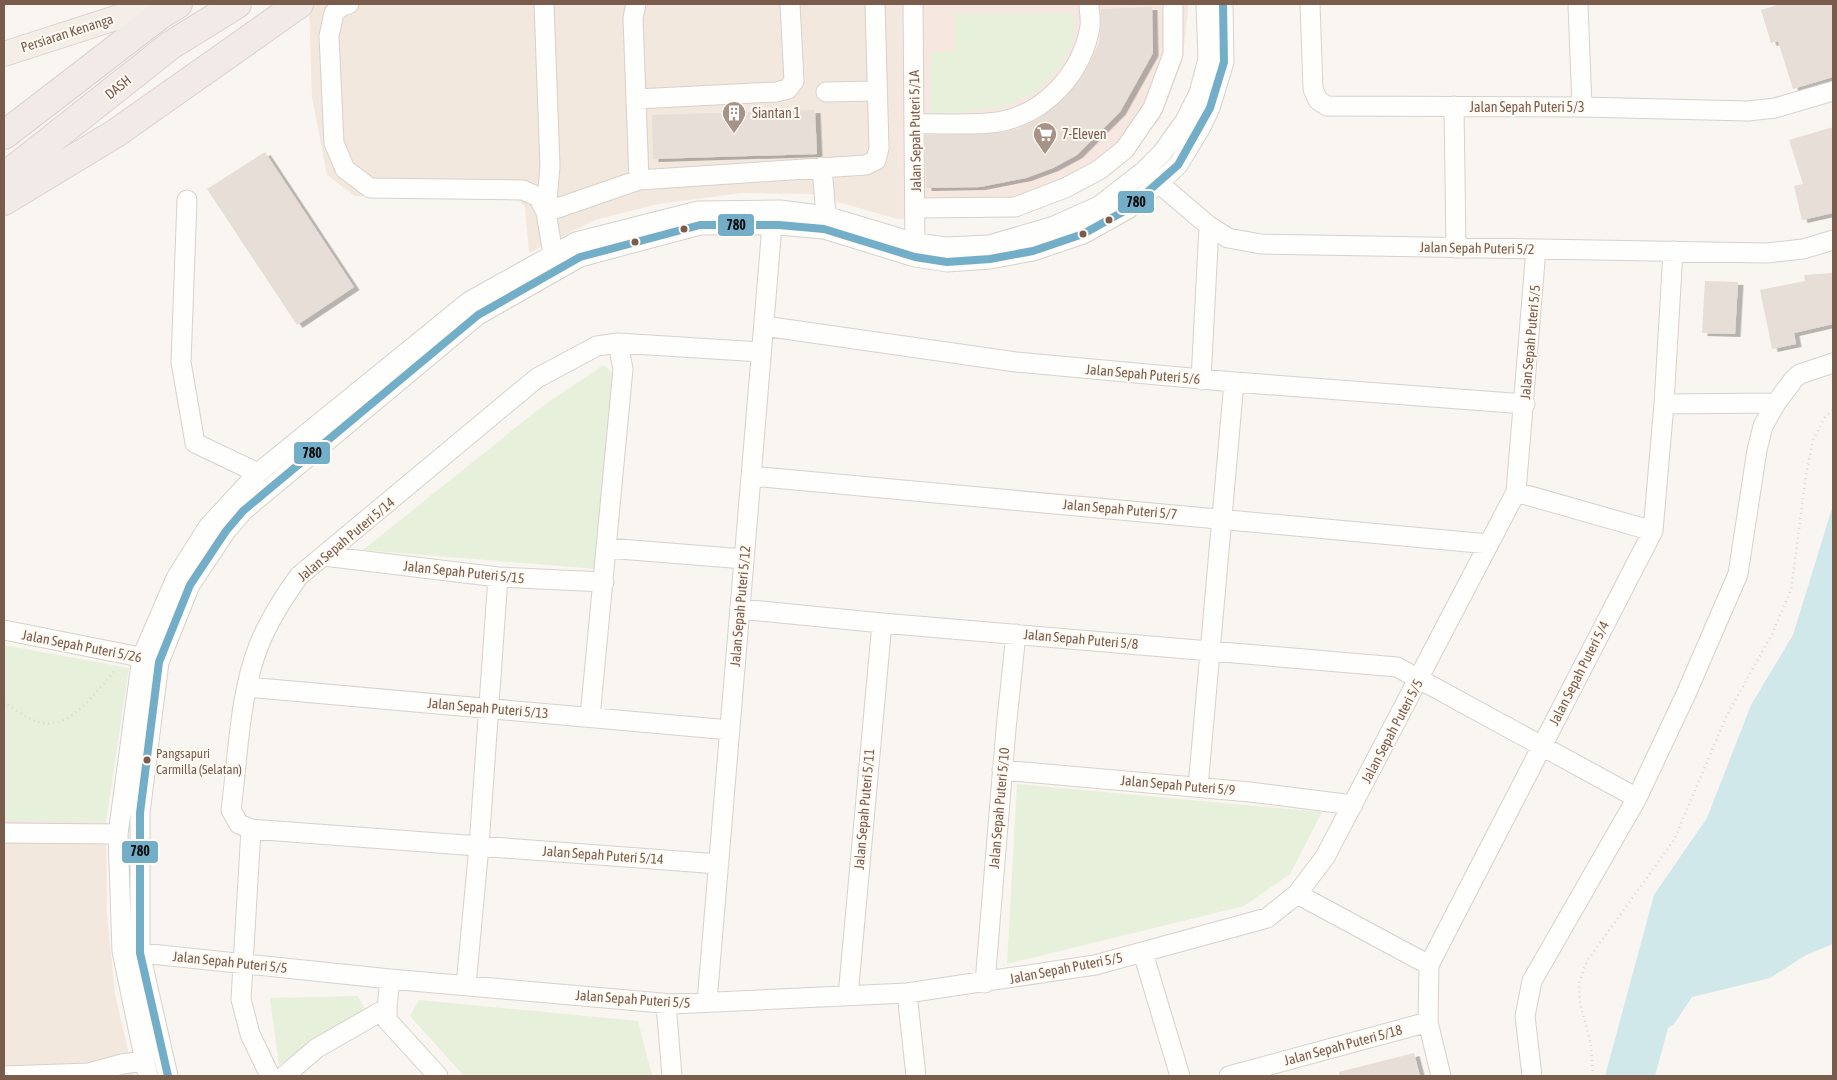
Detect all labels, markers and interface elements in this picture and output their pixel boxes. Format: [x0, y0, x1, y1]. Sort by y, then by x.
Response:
street label: Persiaran Kenanga [19, 11, 115, 55]
street label: Jalan Sepah Puteri 5/1A [906, 70, 924, 192]
street label: DASH [102, 72, 134, 102]
street label: Jalan Sepah Puteri 5/3 [1469, 99, 1585, 115]
building icon: Siantan 1 [721, 100, 747, 134]
place label: Siantan 1 [752, 105, 800, 121]
supermarket icon: 7-Eleven [1032, 121, 1058, 155]
place label: 7-Eleven [1062, 126, 1107, 142]
line badge: 780 [1117, 190, 1155, 214]
text: 780 [1126, 194, 1146, 210]
line badge: 780 [717, 213, 755, 237]
unlabelled marker [1104, 215, 1114, 225]
text: 780 [726, 217, 746, 233]
unlabelled marker [679, 224, 689, 234]
unlabelled marker [1078, 229, 1088, 239]
unlabelled marker [630, 237, 640, 247]
street label: Jalan Sepah Puteri 5/2 [1419, 239, 1535, 257]
street label: Jalan Sepah Puteri 5/5 [1517, 284, 1543, 400]
street label: Jalan Sepah Puteri 5/6 [1085, 361, 1201, 387]
line badge: 780 [293, 441, 331, 465]
text: 780 [302, 445, 322, 461]
street label: Jalan Sepah Puteri 5/14 [294, 494, 398, 584]
street label: Jalan Sepah Puteri 5/7 [1062, 496, 1178, 522]
street label: Jalan Sepah Puteri 5/12 [727, 545, 753, 667]
street label: Jalan Sepah Puteri 5/15 [403, 558, 525, 586]
street label: Jalan Sepah Puteri 5/4 [1546, 618, 1612, 728]
street label: Jalan Sepah Puteri 5/8 [1023, 626, 1139, 652]
street label: Jalan Sepah Puteri 5/26 [21, 627, 144, 666]
street label: Jalan Sepah Puteri 5/5 [1358, 676, 1426, 786]
street label: Jalan Sepah Puteri 5/13 [427, 695, 549, 721]
place label: Pangsapuri Carmilla (Selatan) [156, 746, 242, 777]
street label: Jalan Sepah Puteri 5/10 [986, 746, 1012, 869]
street label: Jalan Sepah Puteri 5/11 [851, 748, 877, 870]
marker: Pangsapuri Carmilla (Selatan) [142, 755, 152, 765]
street label: Jalan Sepah Puteri 5/9 [1120, 772, 1236, 798]
line badge: 780 [121, 840, 159, 864]
text: 780 [130, 843, 150, 859]
street label: Jalan Sepah Puteri 5/14 [542, 843, 665, 867]
street label: Jalan Sepah Puteri 5/5 [172, 948, 288, 976]
street label: Jalan Sepah Puteri 5/5 [1008, 949, 1124, 987]
street label: Jalan Sepah Puteri 5/5 [575, 987, 691, 1011]
street label: Jalan Sepah Puteri 5/18 [1282, 1021, 1404, 1068]

